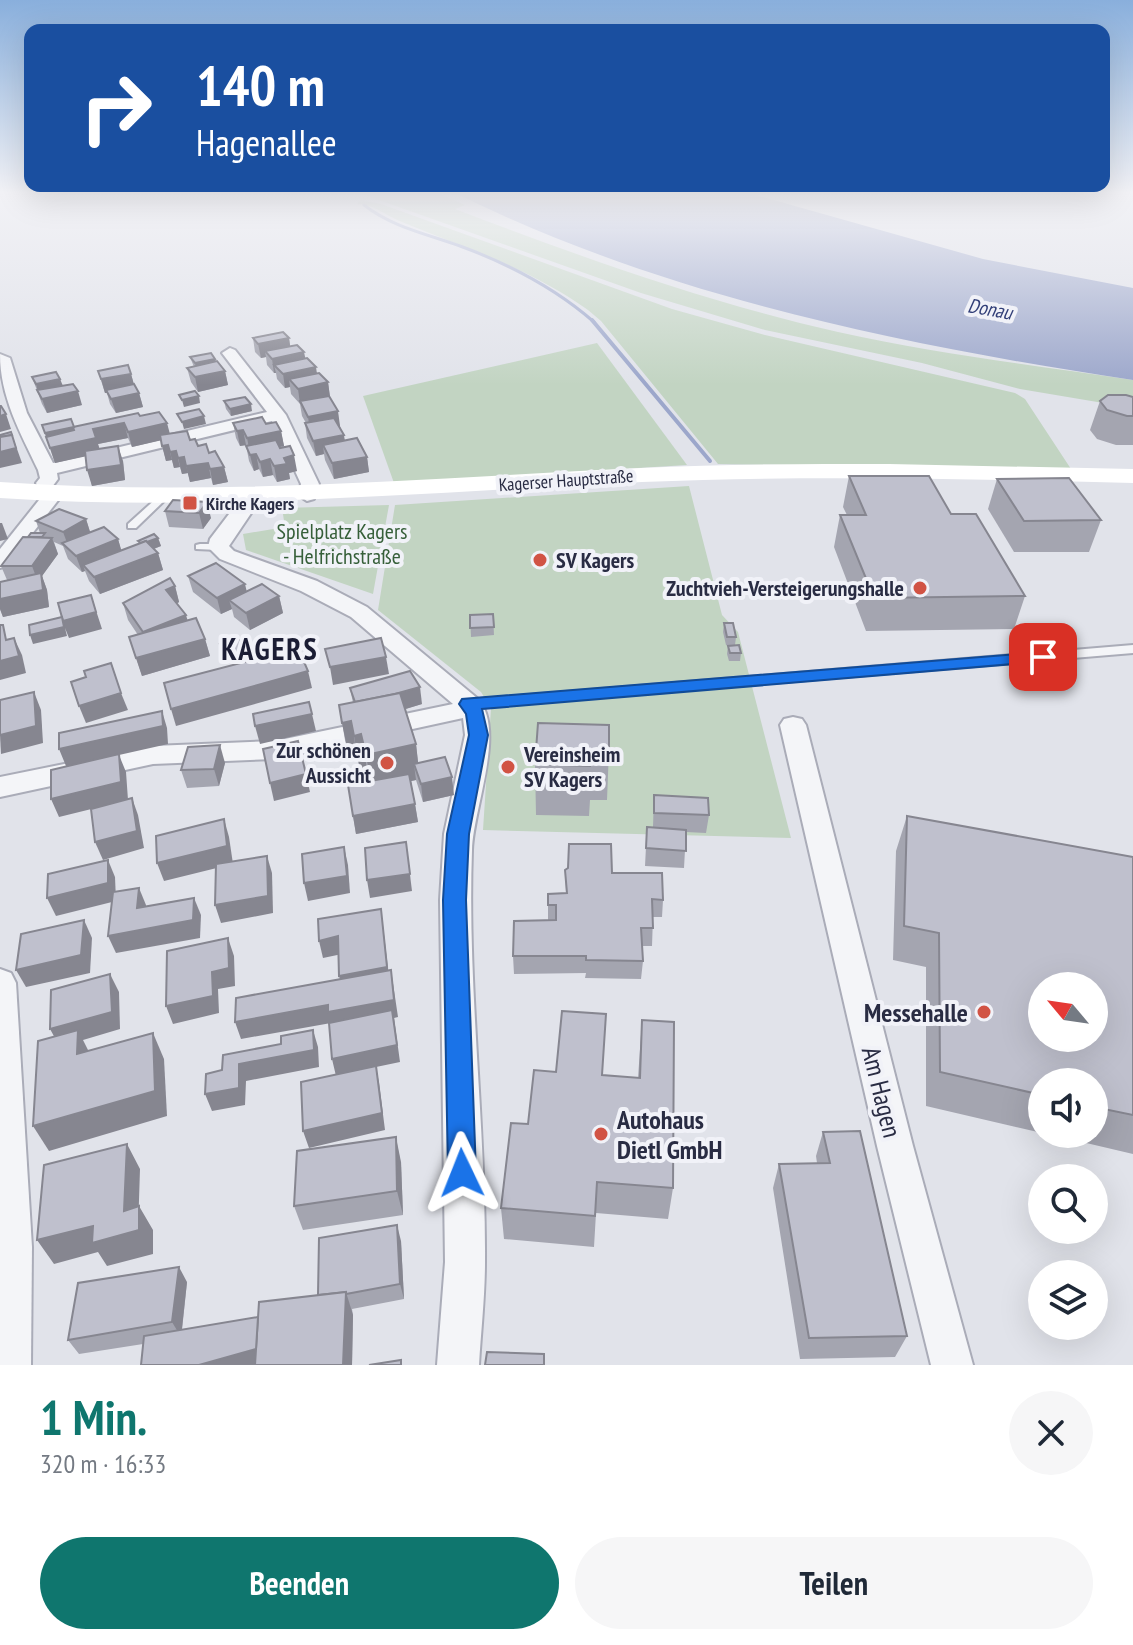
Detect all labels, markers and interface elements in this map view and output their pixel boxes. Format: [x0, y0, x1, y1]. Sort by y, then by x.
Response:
text: 140 m [196, 49, 325, 121]
icon: right [64, 56, 168, 160]
text: Hagenallee [196, 119, 337, 166]
water label: Donau [966, 292, 1016, 326]
street label: Kagerser Hauptstraße [498, 464, 634, 496]
place label: Kirche Kagers [206, 492, 294, 515]
marker: Kirche Kagers [181, 494, 199, 512]
park label: Spielplatz Kagers - Helfrichstraße [277, 517, 407, 570]
place label: SV Kagers [556, 546, 634, 574]
marker: SV Kagers [531, 551, 549, 569]
place label: Zuchtvieh-Versteigerungshalle [666, 574, 904, 602]
marker: Zuchtvieh-Versteigerungshalle [911, 579, 929, 597]
pin [1009, 623, 1077, 691]
district label: KAGERS [221, 629, 319, 668]
icon: arrive [1021, 635, 1065, 679]
place label: Zur schönen Aussicht [276, 736, 372, 789]
place label: Vereinsheim SV Kagers [523, 740, 620, 793]
marker: Zur schönen Aussicht [378, 754, 396, 772]
marker: Vereinsheim SV Kagers [499, 758, 517, 776]
north arrow [1028, 972, 1108, 1052]
map controls [1028, 972, 1108, 1340]
place label: Messehalle [864, 996, 968, 1029]
marker: Messehalle [975, 1003, 993, 1021]
street label: Am Hagen [855, 1043, 909, 1141]
button: sound [1028, 1068, 1108, 1148]
place label: Autohaus Dietl GmbH [616, 1103, 722, 1166]
marker: Autohaus Dietl GmbH [592, 1125, 610, 1143]
position arrow [420, 1131, 504, 1215]
button: search [1028, 1164, 1108, 1244]
button: layers [1028, 1260, 1108, 1340]
text: 1 Min. [40, 1386, 147, 1448]
button: close [1009, 1391, 1093, 1475]
text: 320 m · 16:33 [40, 1447, 166, 1480]
button: Beenden [40, 1537, 559, 1629]
button: Teilen [575, 1537, 1093, 1629]

